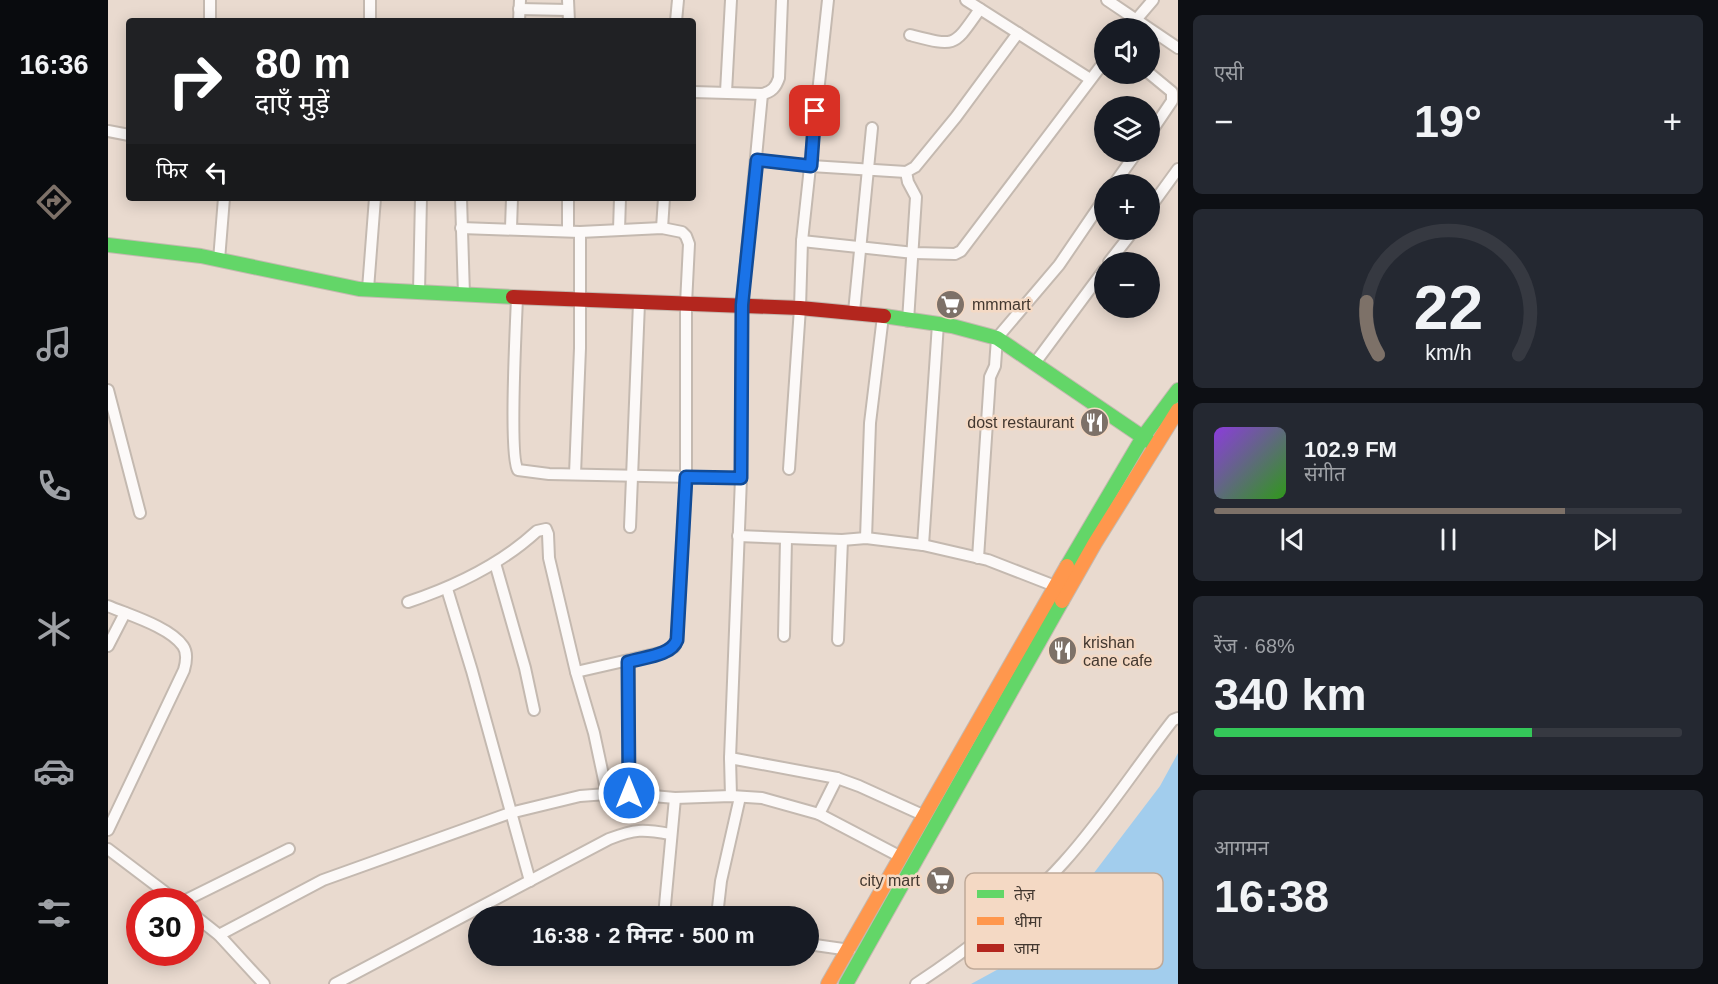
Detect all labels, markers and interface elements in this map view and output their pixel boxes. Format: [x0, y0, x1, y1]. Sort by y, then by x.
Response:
map controls [1094, 18, 1160, 318]
button: sound [1094, 18, 1160, 84]
text: 80 m [255, 40, 351, 87]
icon: right [156, 42, 234, 120]
text: 16:36 [19, 50, 89, 80]
text: एसी [1214, 62, 1244, 84]
pin [789, 85, 840, 136]
text: दाएँ मुड़ें [255, 89, 329, 119]
icon: arrive [798, 94, 831, 127]
button: layers [1094, 96, 1160, 162]
text: 19° [1414, 96, 1482, 147]
text: − [1214, 103, 1233, 140]
text: + [1663, 103, 1682, 140]
icon: left [200, 156, 233, 189]
text: फिर [156, 158, 188, 183]
button: + [1094, 174, 1160, 240]
icon: directions [33, 181, 75, 223]
button: − [1094, 252, 1160, 318]
text: 22 [1413, 273, 1483, 342]
supermarket icon: mmmart [935, 288, 967, 320]
place label: mmmart [972, 296, 1031, 313]
icon: music [33, 323, 75, 365]
text: km/h [1425, 342, 1471, 366]
restaurant icon: dost restaurant [1079, 406, 1111, 438]
place label: dost restaurant [967, 414, 1075, 431]
text: 102.9 FM [1304, 437, 1397, 462]
text: संगीत [1304, 463, 1345, 485]
icon: phone [33, 465, 75, 507]
icon: previous [1276, 523, 1309, 556]
icon: pause [1432, 523, 1465, 556]
icon: next [1588, 523, 1621, 556]
icon: climate [33, 608, 75, 650]
place label: krishan cane cafe [1083, 634, 1152, 669]
restaurant icon: krishan cane cafe [1046, 635, 1078, 667]
text: रेंज · 68% [1214, 635, 1295, 657]
text: 340 km [1214, 669, 1367, 720]
icon: car [33, 750, 75, 792]
position arrow [597, 761, 661, 825]
text: आगमन [1214, 837, 1269, 859]
supermarket icon: city mart [925, 864, 957, 896]
text: 16:38 [1214, 871, 1329, 922]
place label: city mart [860, 872, 921, 889]
legend [965, 873, 1163, 969]
text: तेज़ [1014, 885, 1036, 903]
speed limit sign: 30 [126, 888, 204, 966]
icon: filters [33, 892, 75, 934]
text: धीमा [1014, 913, 1043, 930]
text: 16:38 · 2 मिनट · 500 m [532, 923, 755, 948]
text: जाम [1014, 940, 1040, 957]

